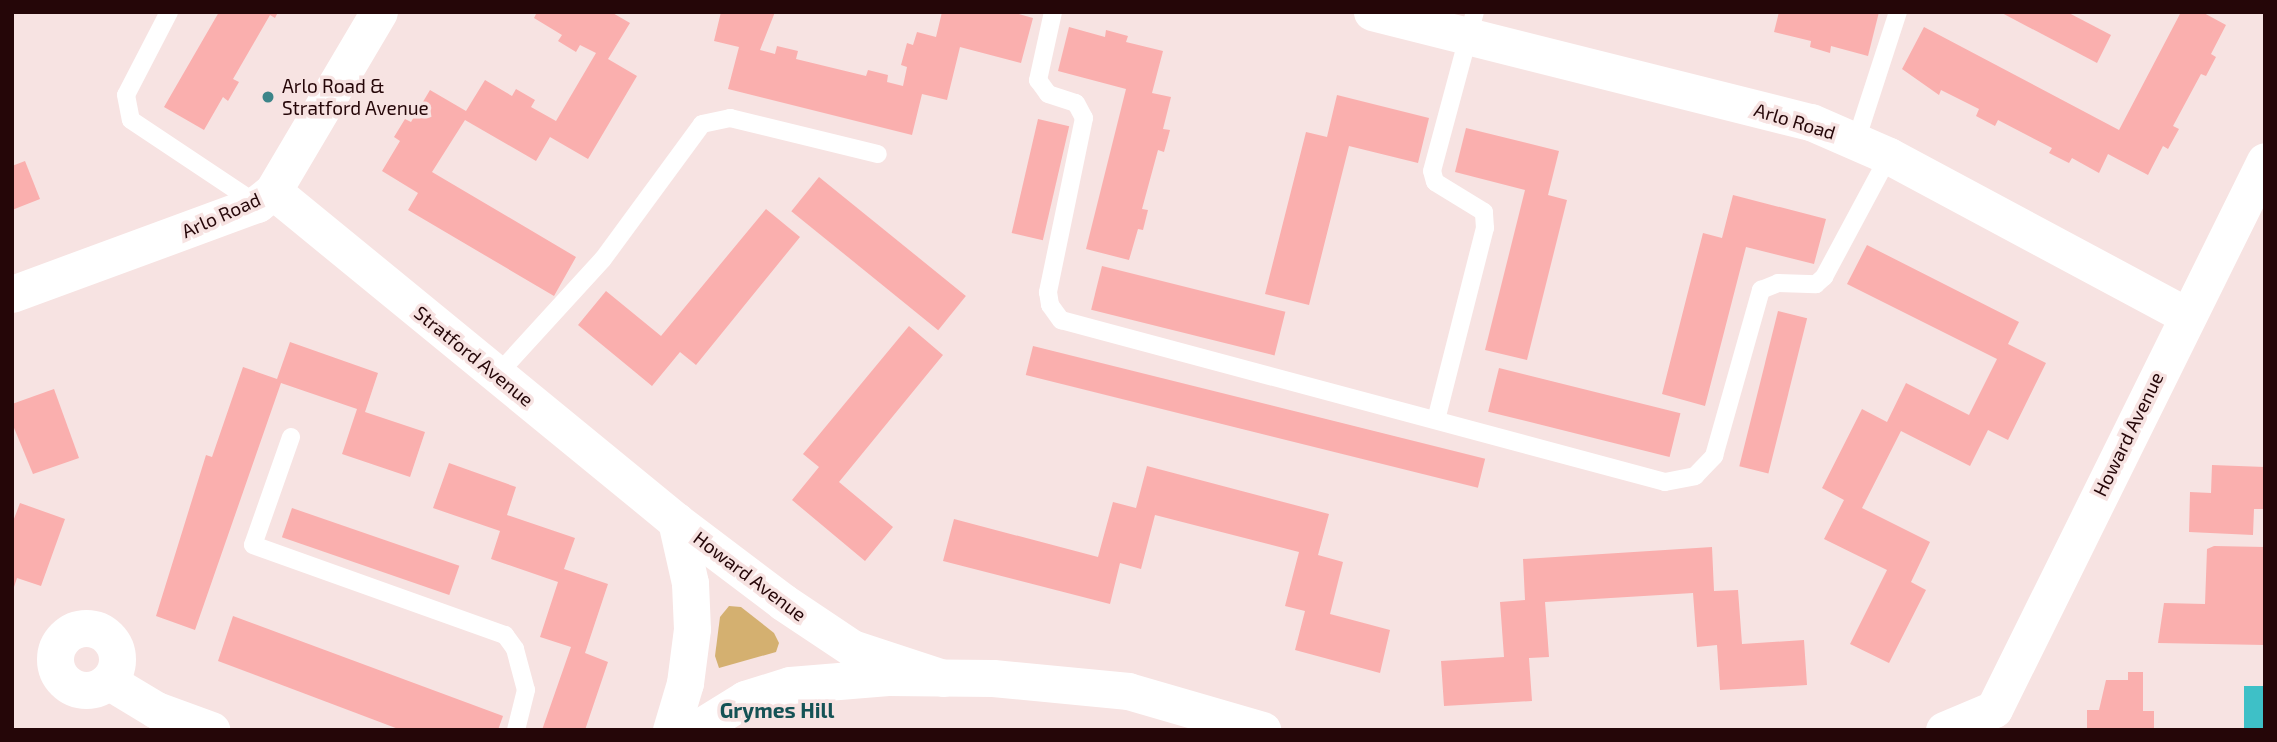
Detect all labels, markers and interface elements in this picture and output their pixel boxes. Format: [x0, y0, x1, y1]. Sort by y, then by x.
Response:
place label: Arlo Road & Stratford Avenue [282, 75, 429, 119]
marker: Arlo Road & Stratford Avenue [260, 89, 276, 105]
street label: Arlo Road [1752, 98, 1838, 144]
street label: Arlo Road [178, 188, 264, 242]
street label: Stratford Avenue [410, 301, 538, 411]
street label: Howard Avenue [2088, 368, 2168, 500]
street label: Howard Avenue [689, 526, 811, 626]
district label: Grymes Hill [720, 697, 834, 723]

